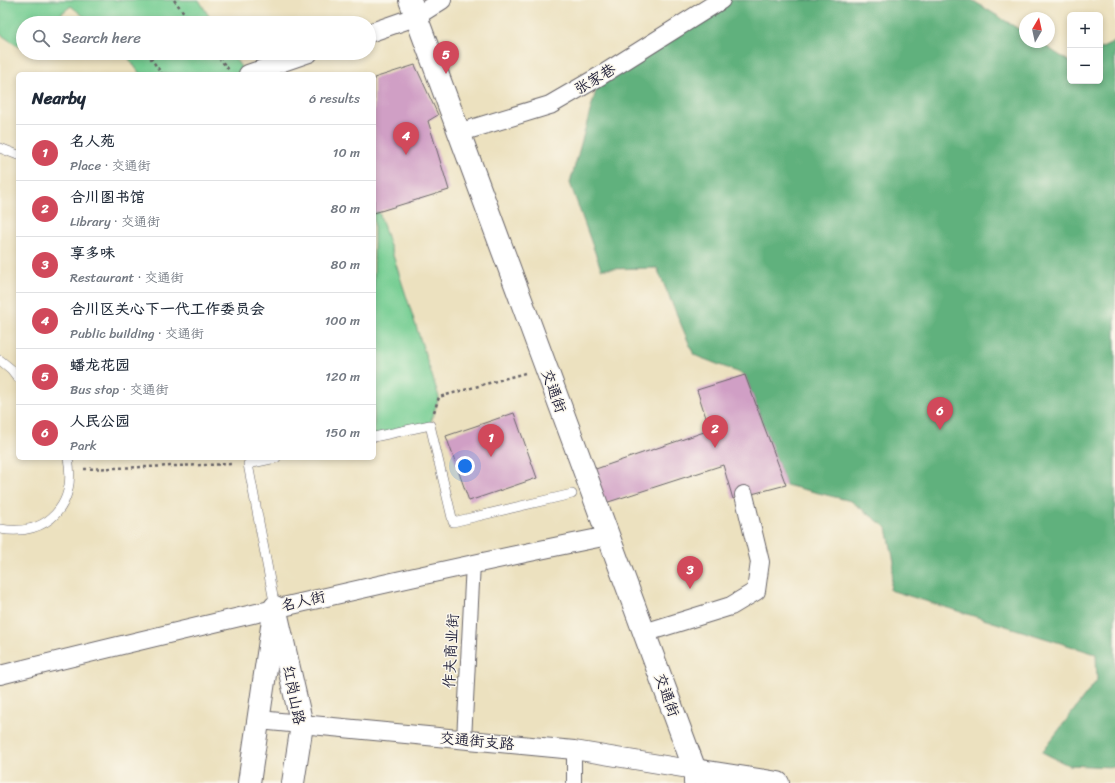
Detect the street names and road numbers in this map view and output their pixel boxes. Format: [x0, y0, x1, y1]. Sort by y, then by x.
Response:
street label: 张家巷 [569, 56, 621, 102]
street label: 交通街 [534, 365, 574, 417]
street label: 名人街 [278, 583, 328, 619]
street label: 作夫商业街 [436, 613, 466, 689]
street label: 红岗山路 [276, 663, 312, 727]
street label: 交通街 [647, 669, 687, 721]
street label: 交通街支路 [439, 725, 515, 757]

